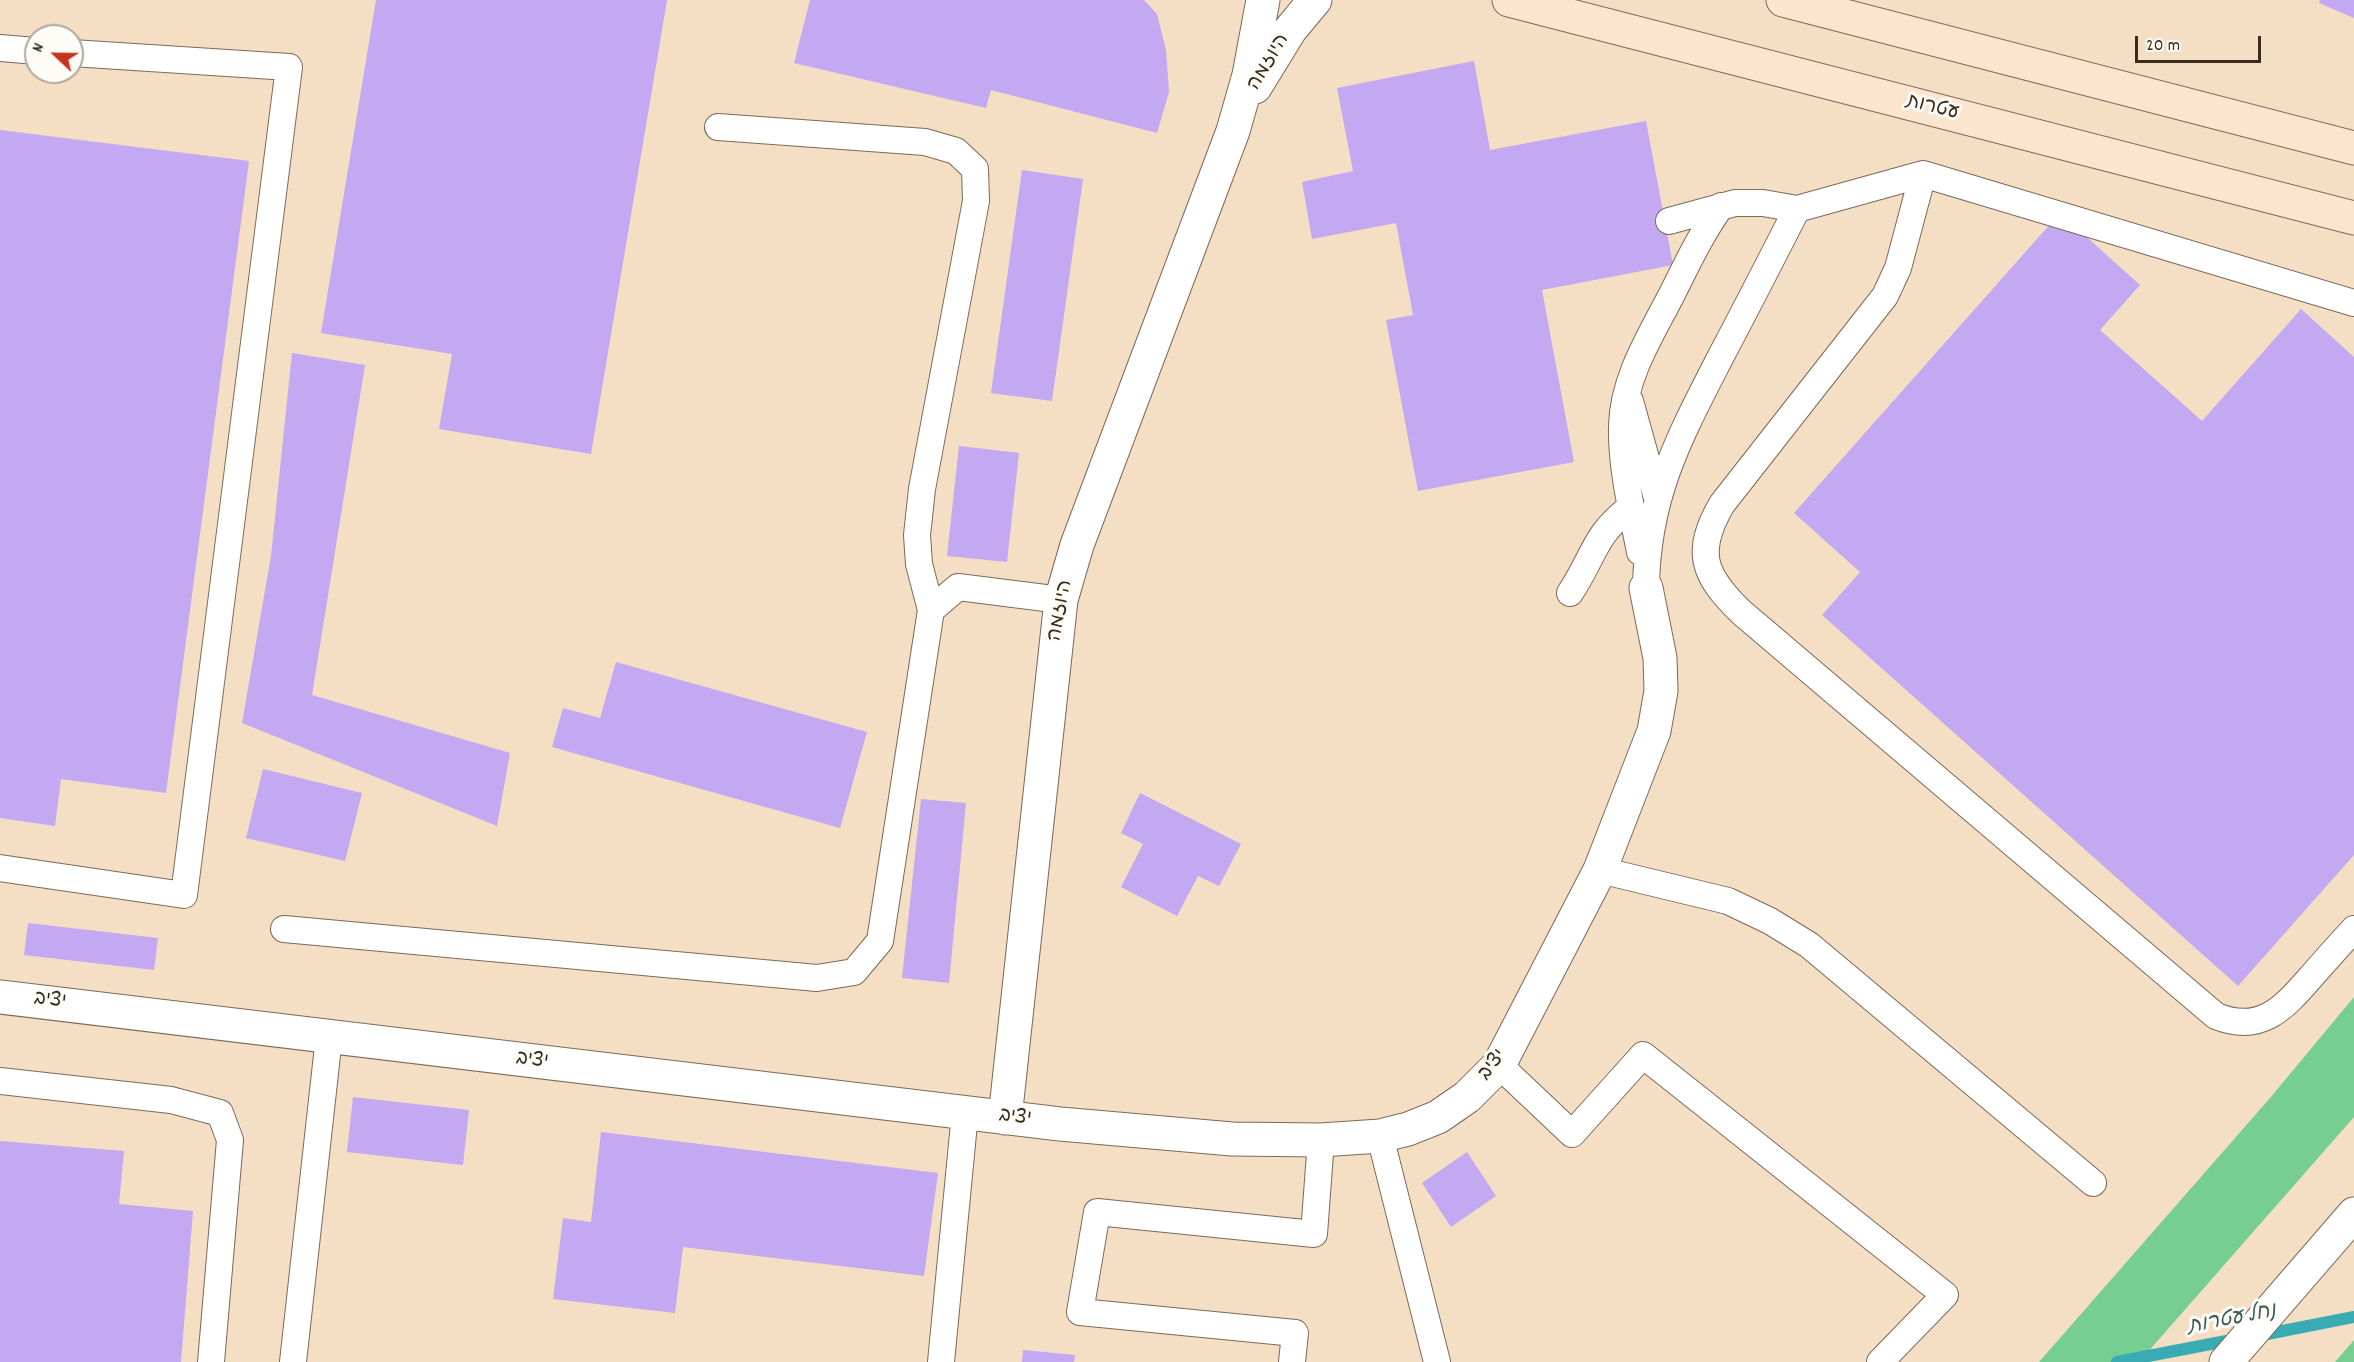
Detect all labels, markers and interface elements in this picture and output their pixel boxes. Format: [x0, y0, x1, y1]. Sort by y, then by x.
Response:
north arrow [24, 24, 84, 84]
scale bar [2138, 24, 2264, 62]
street label: היוזמה [1244, 30, 1296, 96]
text: 20 m [2146, 34, 2180, 59]
text: N [27, 40, 51, 56]
street label: עטרות [1903, 91, 1961, 127]
street label: היוזמה [1044, 578, 1080, 644]
street label: יציב [32, 988, 68, 1016]
street label: יציב [1475, 1046, 1513, 1086]
street label: יציב [514, 1048, 550, 1076]
street label: יציב [997, 1105, 1033, 1133]
water label: נחל עטרות [2186, 1300, 2278, 1342]

